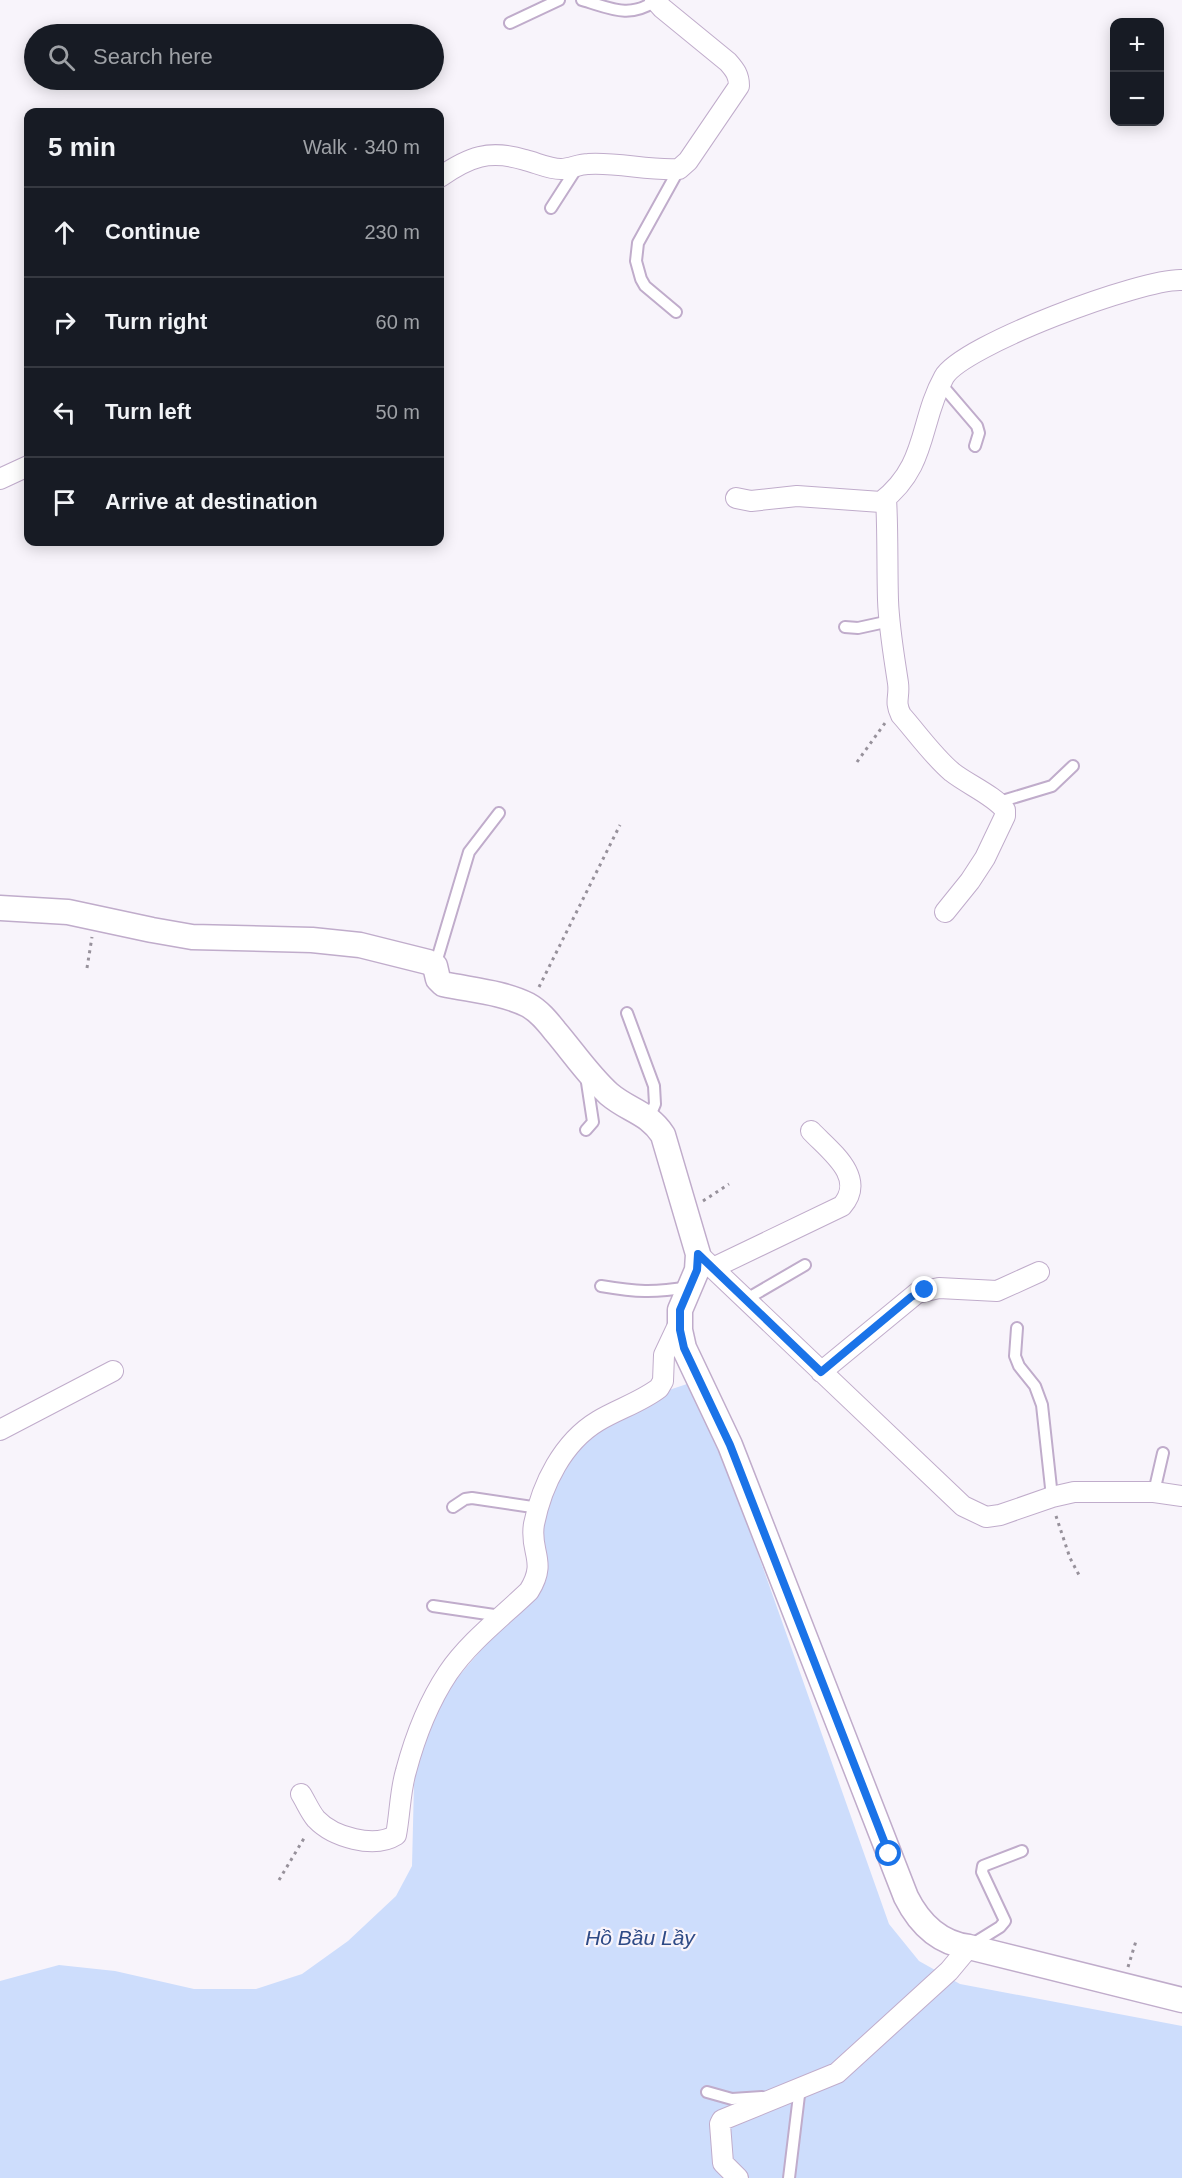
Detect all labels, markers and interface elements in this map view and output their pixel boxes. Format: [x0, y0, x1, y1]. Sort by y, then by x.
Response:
map controls [1110, 18, 1164, 126]
button: + [1110, 18, 1164, 72]
search box [24, 24, 444, 90]
icon: search [45, 41, 78, 74]
text: Search here [93, 44, 213, 69]
button: − [1110, 72, 1164, 126]
text: 5 min [48, 132, 116, 162]
text: Walk · 340 m [303, 136, 420, 158]
icon: ahead [48, 216, 81, 249]
text: Continue [105, 219, 200, 244]
text: 230 m [364, 221, 420, 243]
icon: right [48, 306, 81, 339]
text: Turn right [105, 309, 207, 334]
text: 60 m [376, 311, 420, 333]
icon: left [48, 396, 81, 429]
text: Turn left [105, 399, 191, 424]
text: 50 m [376, 401, 420, 423]
icon: arrive [48, 486, 81, 519]
text: Arrive at destination [105, 489, 318, 514]
route end [911, 1276, 937, 1302]
route start [875, 1840, 901, 1866]
water label: Hồ Bầu Lầy [585, 1926, 696, 1949]

